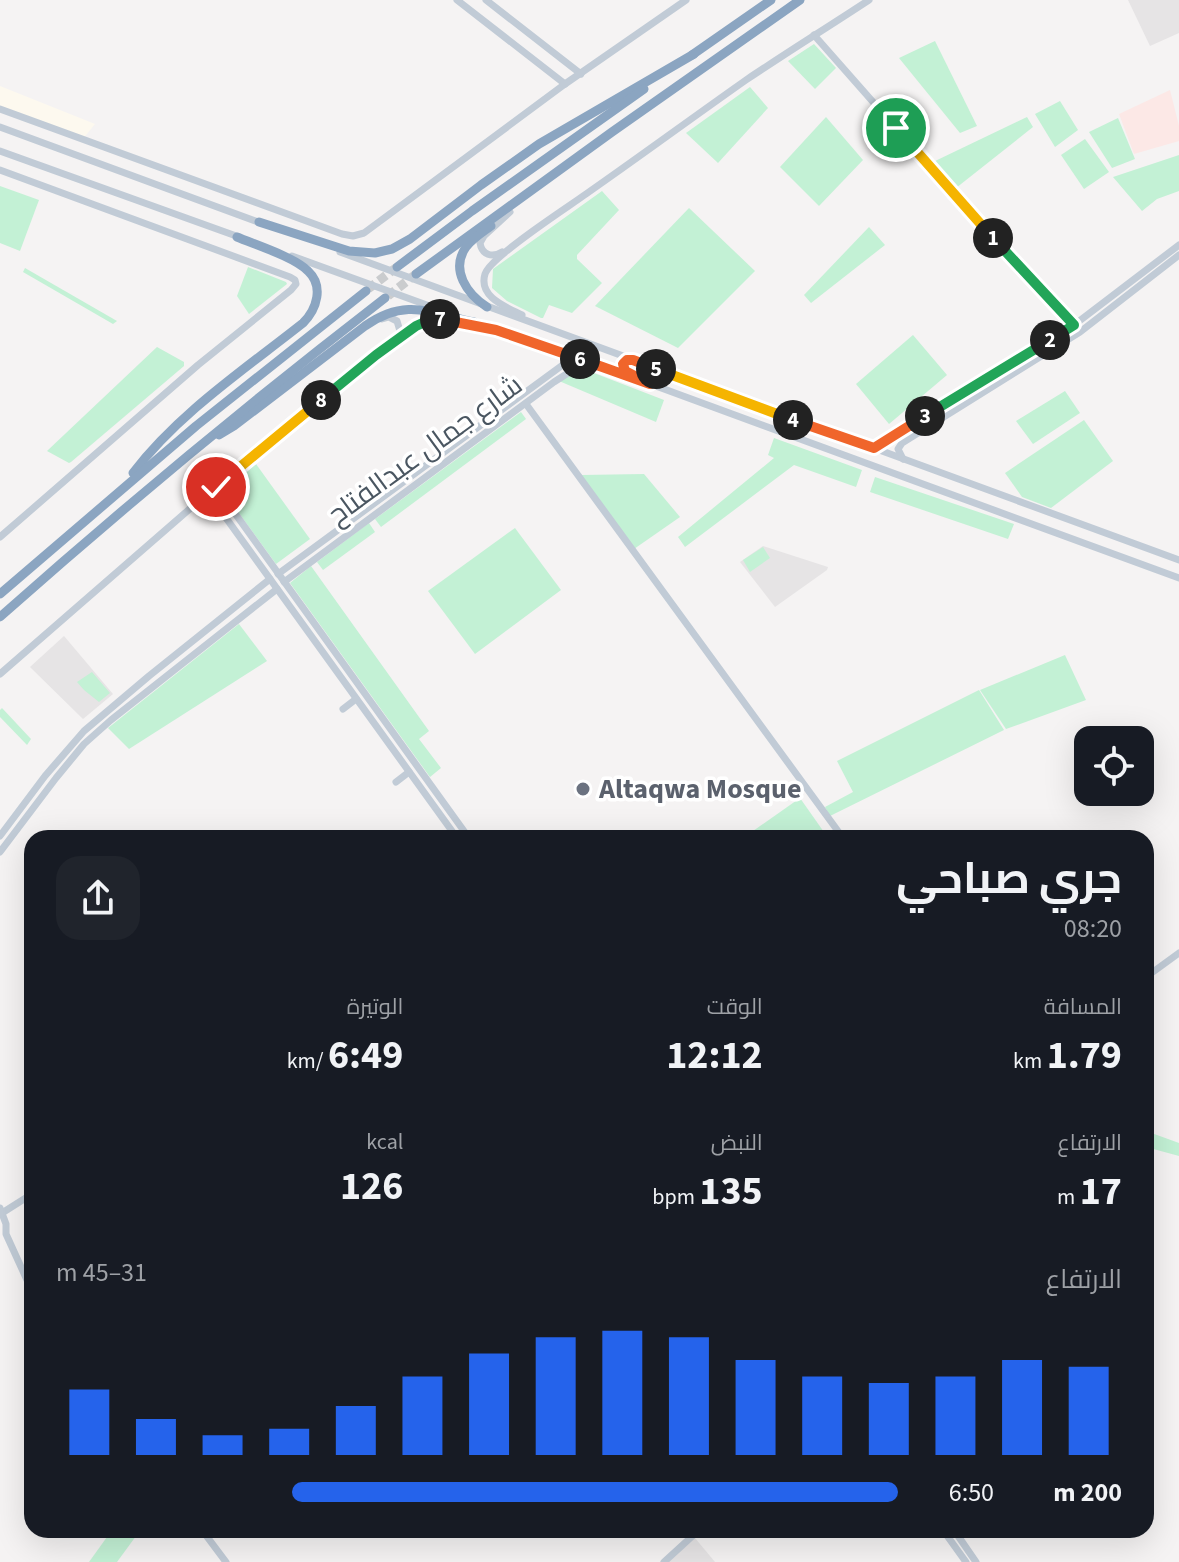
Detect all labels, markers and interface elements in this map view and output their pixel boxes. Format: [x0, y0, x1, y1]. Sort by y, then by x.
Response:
pin [862, 94, 930, 162]
icon: arrive [874, 106, 918, 150]
pin: 1 [973, 218, 1013, 258]
text: 1 [987, 222, 999, 254]
pin: 7 [420, 299, 460, 339]
text: 7 [434, 303, 446, 335]
pin: 2 [1030, 320, 1070, 360]
text: 2 [1044, 324, 1056, 356]
pin: 6 [560, 339, 600, 379]
text: 6 [574, 343, 586, 375]
pin: 5 [636, 349, 676, 389]
text: 5 [650, 353, 662, 385]
street label: شارع جمال عبدالفتاح [319, 366, 531, 534]
pin: 8 [301, 380, 341, 420]
text: 8 [315, 384, 327, 416]
pin: 3 [905, 396, 945, 436]
pin: 4 [773, 400, 813, 440]
text: 3 [919, 400, 931, 432]
text: 4 [787, 404, 799, 436]
pin [182, 453, 250, 521]
icon: check [194, 465, 238, 509]
map controls [1074, 726, 1154, 806]
button: locate [1074, 726, 1154, 806]
place label: Altaqwa Mosque [598, 769, 801, 809]
marker: Altaqwa Mosque [574, 780, 592, 798]
text: جري صباحي [896, 848, 1122, 911]
button: share [56, 856, 140, 940]
text: 08:20 [1064, 910, 1122, 947]
text: الوتيرة [347, 991, 403, 1023]
text: الوقت [707, 991, 763, 1023]
text: المسافة [1044, 991, 1122, 1023]
text: 6:49 [328, 1027, 403, 1084]
text: 12:12 [666, 1027, 763, 1084]
text: 1.79 [1047, 1027, 1122, 1084]
text: /km [287, 1045, 328, 1077]
text: km [1013, 1045, 1047, 1077]
text: kcal [366, 1126, 403, 1158]
text: النبض [711, 1127, 763, 1159]
text: الارتفاع [1058, 1127, 1122, 1159]
text: 126 [340, 1158, 403, 1215]
text: 135 [699, 1163, 763, 1220]
text: 17 [1080, 1163, 1122, 1220]
text: bpm [652, 1181, 699, 1213]
text: m [1057, 1181, 1080, 1213]
text: 31–45 m [56, 1254, 147, 1291]
text: الارتفاع [1046, 1261, 1122, 1298]
text: 6:50 [949, 1474, 994, 1511]
text: 200 m [1053, 1474, 1122, 1511]

